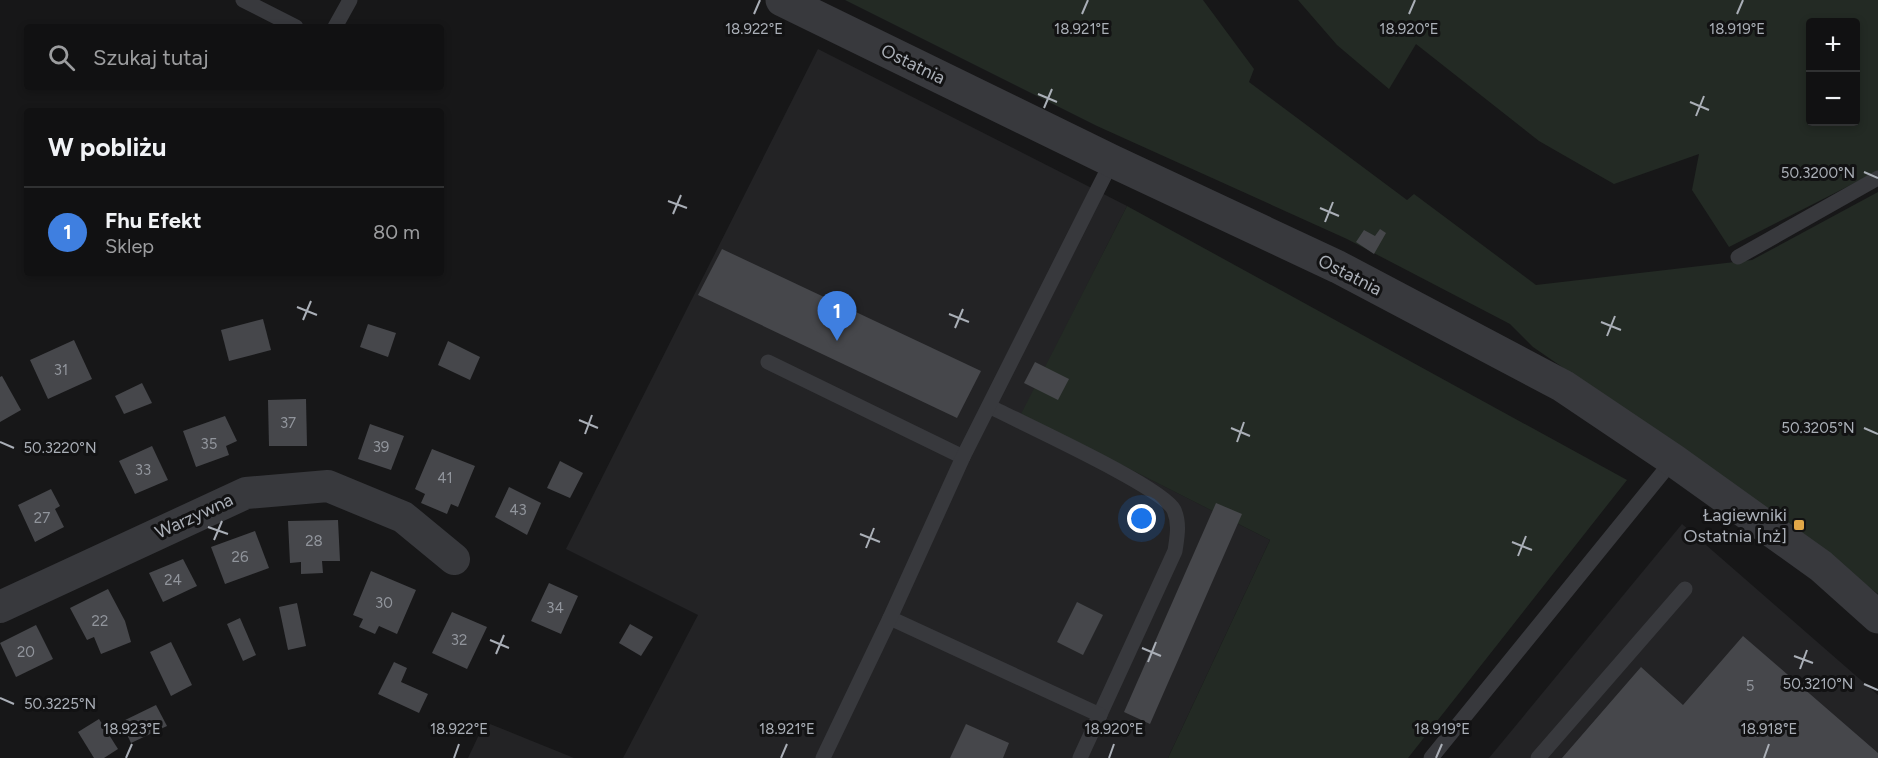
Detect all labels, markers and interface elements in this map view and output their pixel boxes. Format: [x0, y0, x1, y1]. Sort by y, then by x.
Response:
map controls [1806, 18, 1860, 126]
button: + [1806, 18, 1860, 72]
text: 18.922°E [725, 20, 783, 38]
text: 18.921°E [1054, 20, 1110, 38]
text: 18.920°E [1379, 20, 1439, 38]
text: 18.919°E [1709, 20, 1765, 38]
search box [24, 24, 444, 90]
street label: Ostatnia [877, 39, 949, 89]
icon: search [45, 41, 78, 74]
text: Szukaj tutaj [93, 44, 209, 71]
button: − [1806, 72, 1860, 126]
text: W pobliżu [48, 131, 166, 163]
text: 50.3200°N [1781, 164, 1855, 182]
text: Fhu Efekt [105, 207, 202, 234]
text: 1 [63, 220, 72, 244]
text: 80 m [373, 220, 420, 244]
text: Sklep [105, 234, 154, 258]
street label: Ostatnia [1314, 250, 1386, 300]
pin: 1 [818, 292, 856, 341]
house number: 31 [54, 361, 68, 379]
house number: 37 [280, 414, 296, 432]
text: 50.3205°N [1781, 419, 1855, 437]
house number: 35 [201, 435, 217, 453]
house number: 39 [373, 438, 389, 456]
text: 50.3220°N [23, 439, 97, 457]
house number: 33 [135, 461, 151, 479]
house number: 41 [437, 469, 453, 487]
street label: Warzywna [152, 488, 236, 544]
house number: 43 [509, 501, 527, 519]
your location [1127, 504, 1156, 533]
place label: Łagiewniki Ostatnia [nż] [1684, 504, 1787, 547]
house number: 27 [34, 509, 50, 527]
marker: Łagiewniki Ostatnia [nż] [1792, 518, 1806, 532]
house number: 28 [305, 532, 323, 550]
house number: 26 [232, 548, 249, 566]
house number: 24 [164, 571, 182, 589]
house number: 30 [375, 594, 393, 612]
house number: 34 [546, 599, 564, 617]
house number: 22 [92, 612, 108, 630]
house number: 32 [451, 631, 467, 649]
house number: 20 [17, 643, 35, 661]
text: 50.3210°N [1783, 675, 1853, 693]
house number: 5 [1746, 677, 1754, 695]
text: 50.3225°N [24, 695, 96, 713]
text: 18.923°E [103, 720, 161, 738]
text: 18.922°E [430, 720, 488, 738]
text: 18.921°E [759, 720, 815, 738]
text: 18.920°E [1084, 720, 1144, 738]
text: 18.919°E [1414, 720, 1470, 738]
text: 18.918°E [1741, 720, 1797, 738]

